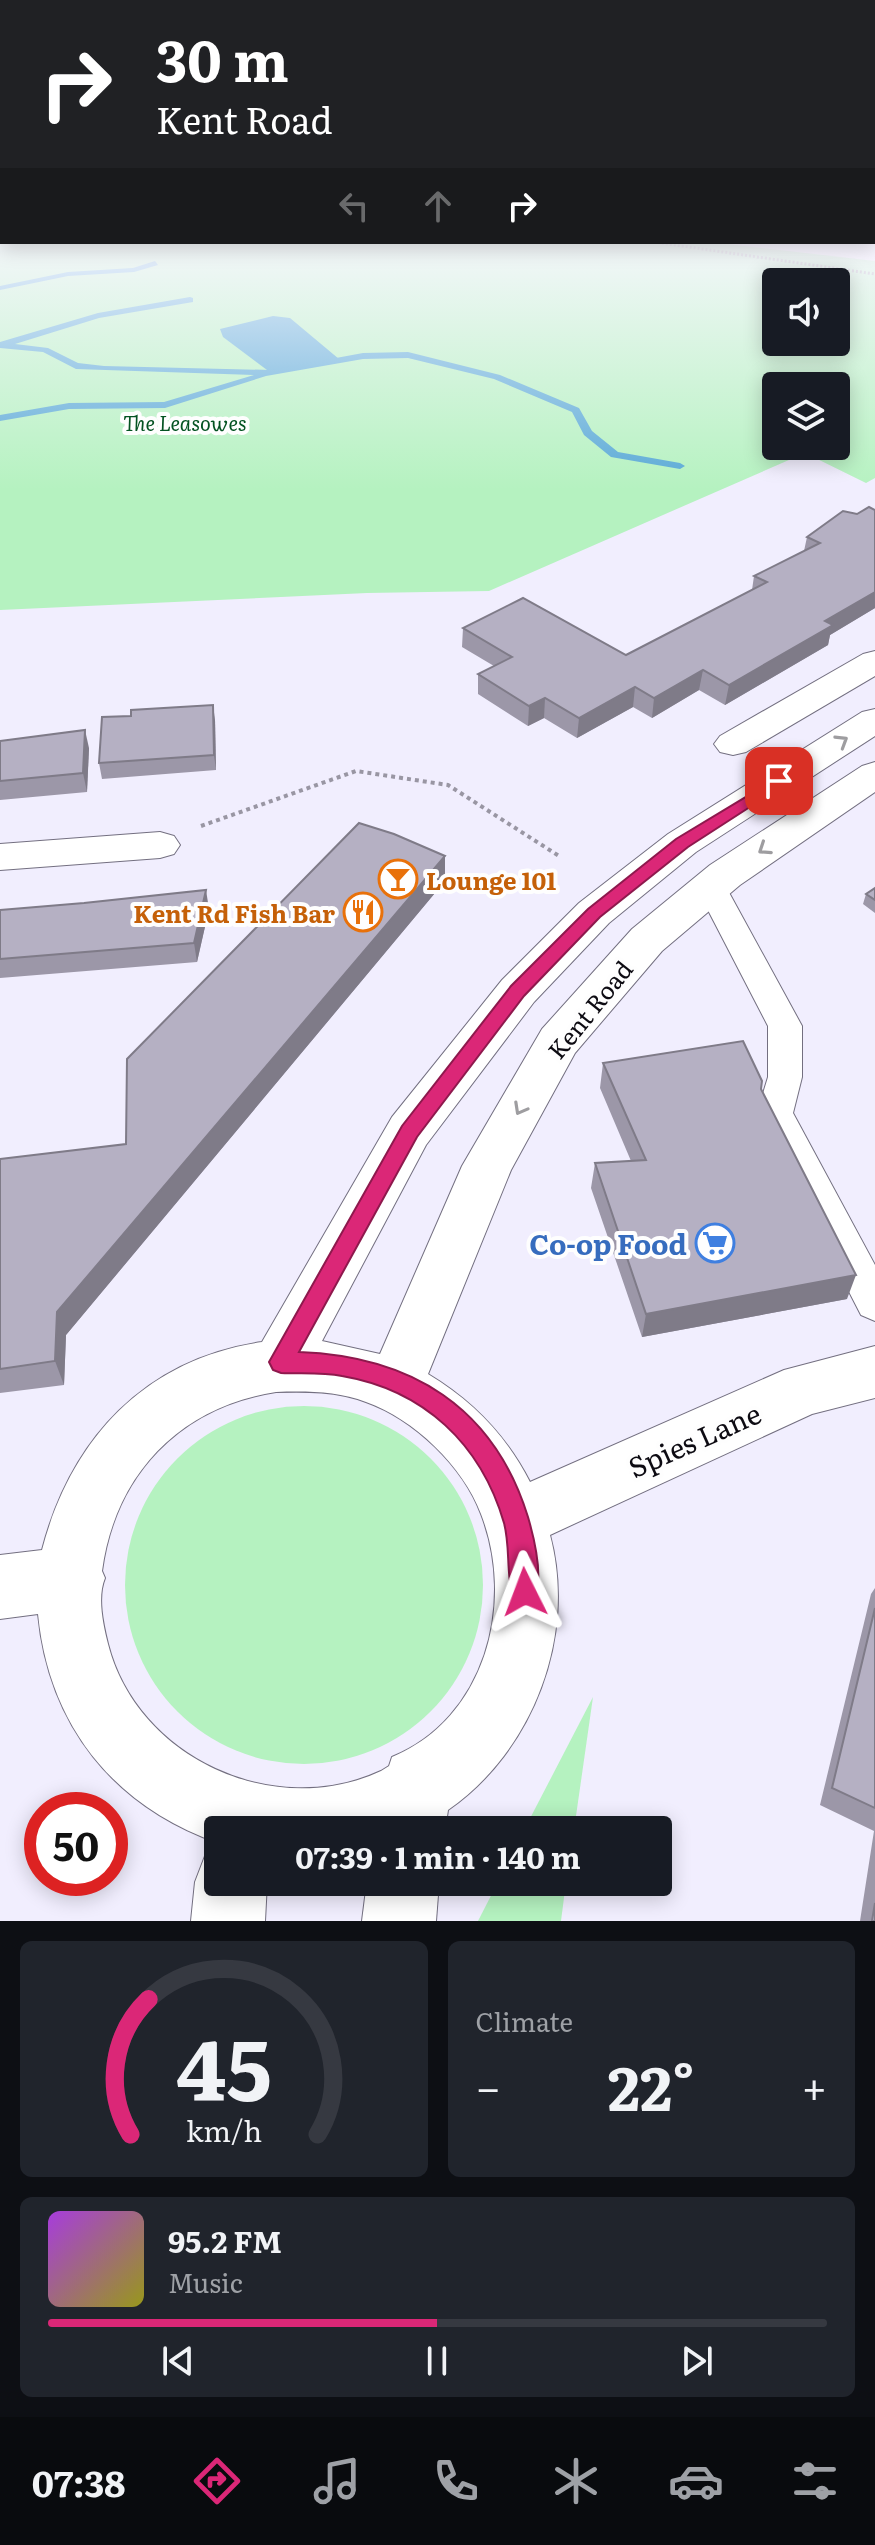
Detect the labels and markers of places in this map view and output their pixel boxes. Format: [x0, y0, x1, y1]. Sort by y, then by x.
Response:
pin [745, 747, 813, 815]
bar icon: Lounge 101 [377, 858, 419, 900]
place label: Lounge 101 [426, 862, 556, 897]
restaurant icon: Kent Rd Fish Bar [342, 891, 384, 933]
place label: Kent Rd Fish Bar [133, 895, 335, 930]
place label: Co-op Food [529, 1222, 687, 1264]
supermarket icon: Co-op Food [694, 1222, 736, 1264]

